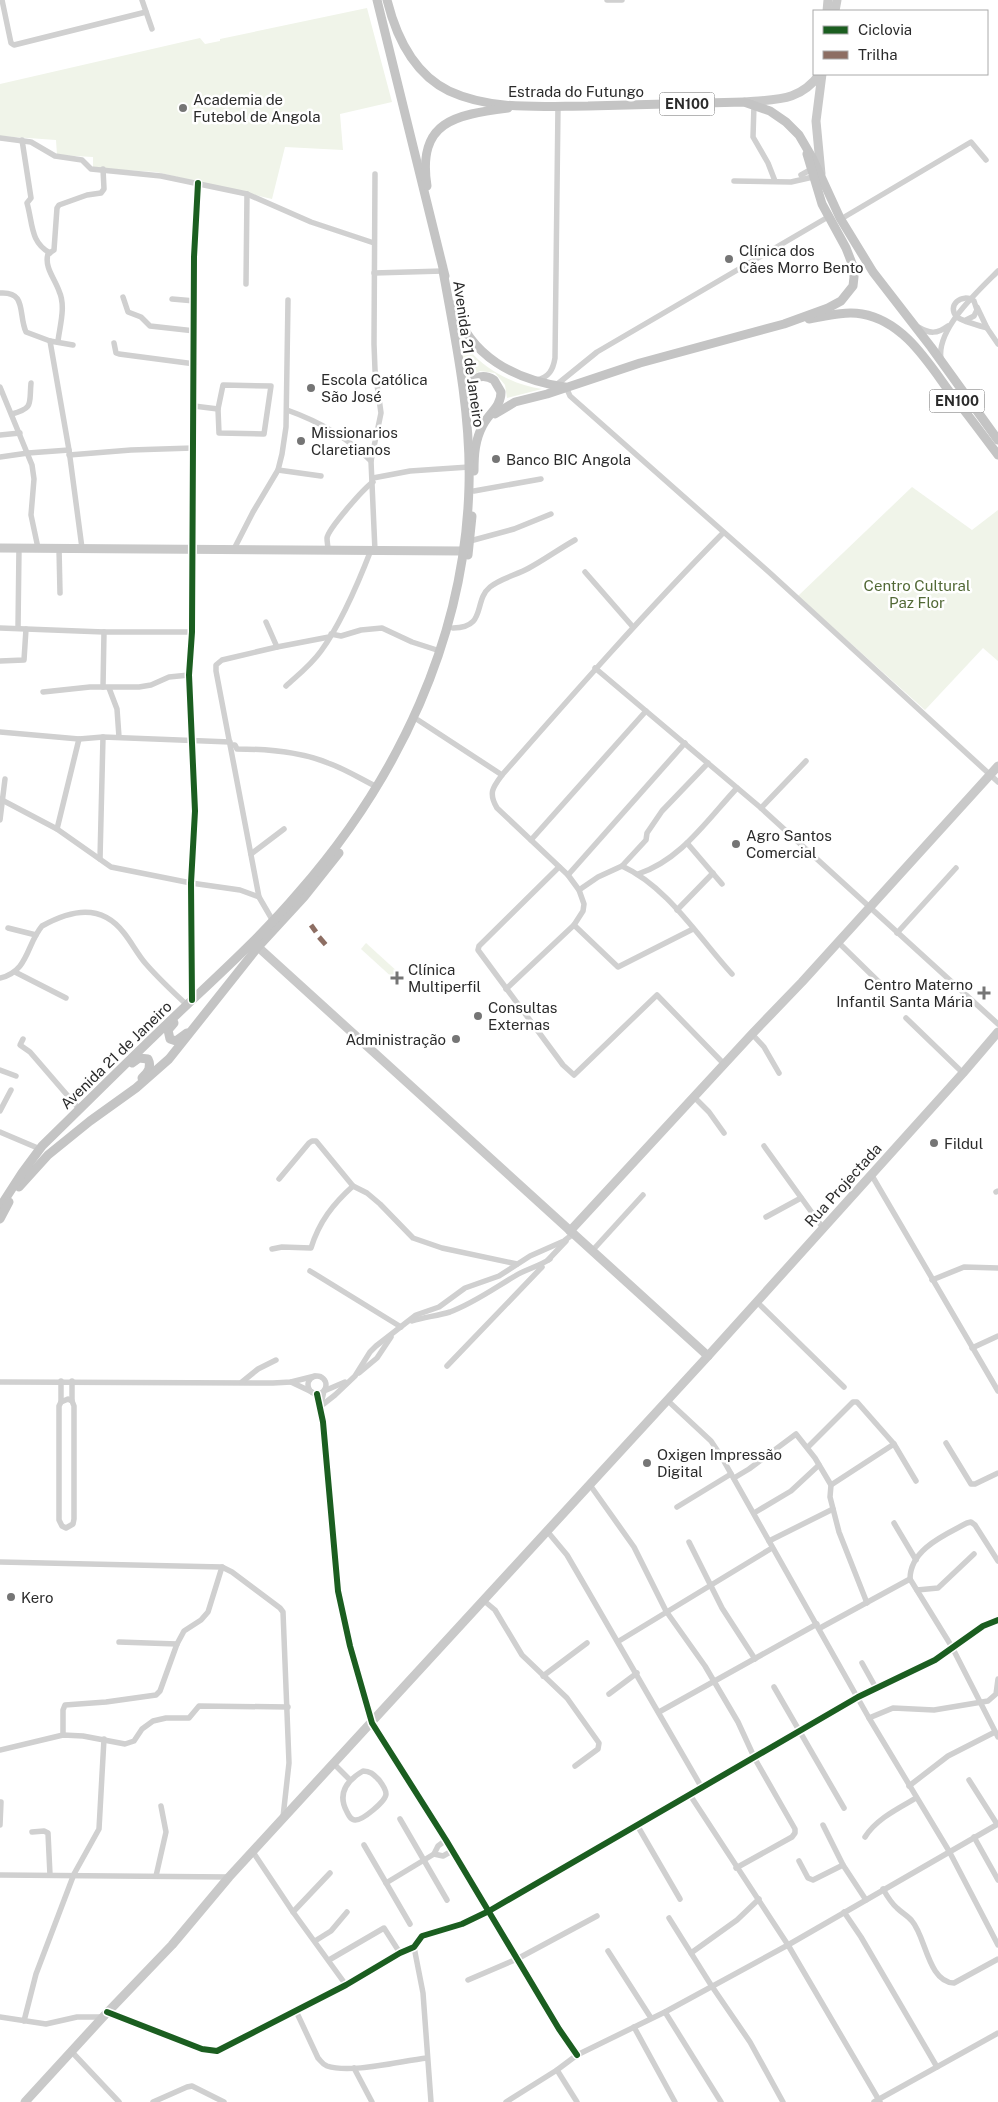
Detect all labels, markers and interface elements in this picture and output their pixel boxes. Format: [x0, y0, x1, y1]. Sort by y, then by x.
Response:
legend [813, 10, 988, 75]
text: Ciclovia [858, 21, 912, 38]
text: Trilha [858, 46, 897, 63]
street label: Estrada do Futungo [508, 83, 644, 100]
place label: Academia de Futebol de Angola [193, 91, 321, 125]
road number: EN100 [660, 92, 714, 116]
marker: Academia de Futebol de Angola [177, 102, 189, 114]
place label: Clínica dos Cães Morro Bento [739, 242, 864, 276]
marker: Clínica dos Cães Morro Bento [723, 253, 735, 265]
street label: Avenida 21 de Janeiro [450, 280, 488, 428]
place label: Escola Católica São José [321, 371, 428, 405]
marker: Escola Católica São José [305, 382, 317, 394]
road number: EN100 [930, 390, 984, 412]
place label: Missionarios Claretianos [311, 424, 398, 458]
marker: Missionarios Claretianos [295, 435, 307, 447]
place label: Banco BIC Angola [506, 451, 631, 468]
marker: Banco BIC Angola [490, 453, 502, 465]
park label: Centro Cultural Paz Flor [864, 577, 970, 611]
place label: Agro Santos Comercial [746, 827, 832, 861]
marker: Agro Santos Comercial [730, 838, 742, 850]
place label: Clínica Multiperfil [408, 961, 481, 995]
marker: Clínica Multiperfil [390, 971, 404, 985]
place label: Centro Materno Infantil Santa Mária [836, 976, 973, 1010]
marker: Centro Materno Infantil Santa Mária [977, 986, 991, 1000]
street label: Avenida 21 de Janeiro [57, 998, 175, 1112]
place label: Consultas Externas [488, 999, 557, 1033]
marker: Consultas Externas [472, 1010, 484, 1022]
place label: Administração [345, 1031, 446, 1048]
marker: Administração [450, 1033, 462, 1045]
place label: Fildul [944, 1135, 983, 1152]
marker: Fildul [928, 1137, 940, 1149]
street label: Rua Projectada [801, 1140, 885, 1230]
place label: Oxigen Impressão Digital [657, 1446, 782, 1480]
marker: Oxigen Impressão Digital [641, 1457, 653, 1469]
place label: Kero [21, 1589, 54, 1606]
marker: Kero [5, 1591, 17, 1603]

